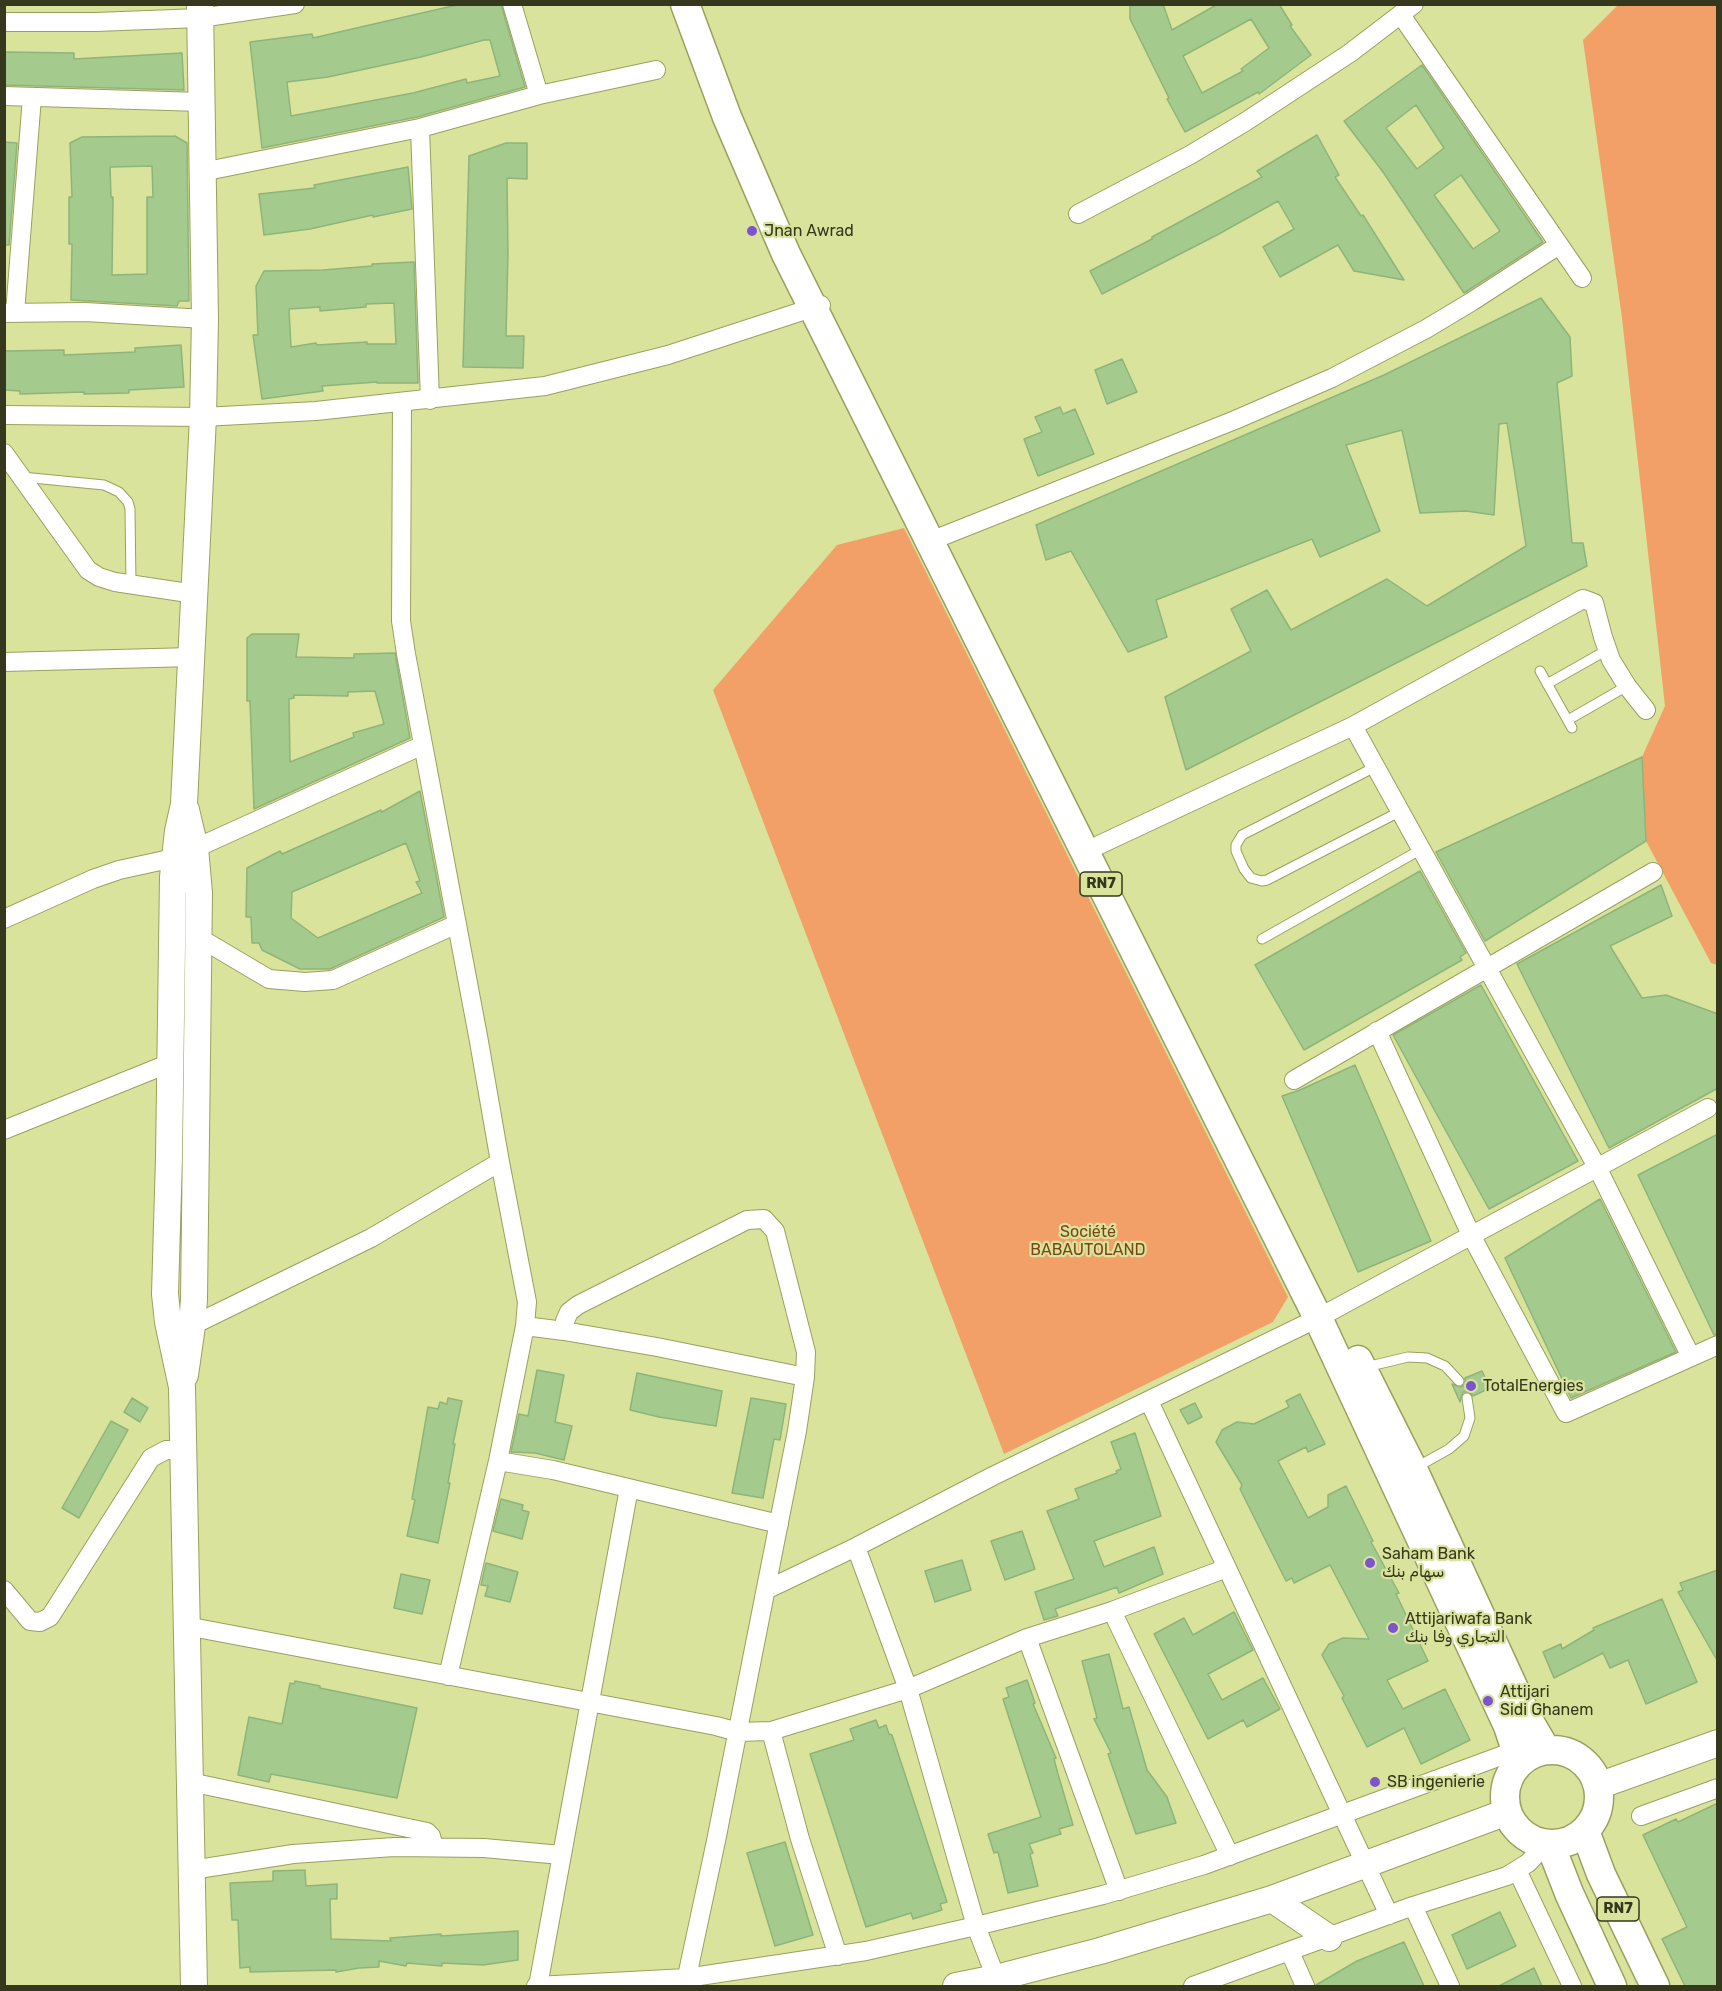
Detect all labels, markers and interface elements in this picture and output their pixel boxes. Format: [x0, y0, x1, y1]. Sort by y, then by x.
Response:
place label: Jnan Awrad [764, 221, 854, 241]
marker: Jnan Awrad [745, 224, 759, 238]
road number: RN7 [1080, 872, 1122, 896]
park label: Société BABAUTOLAND [1030, 1222, 1146, 1260]
place label: TotalEnergies [1483, 1376, 1584, 1396]
marker: TotalEnergies [1464, 1379, 1478, 1393]
place label: Saham Bank سهام بنك [1382, 1544, 1475, 1582]
marker: Saham Bank سهام بنك [1363, 1556, 1377, 1570]
place label: Attijariwafa Bank التجاري وفا بنك [1405, 1609, 1532, 1647]
marker: Attijariwafa Bank التجاري وفا بنك [1386, 1621, 1400, 1635]
place label: Attijari Sidi Ghanem [1500, 1682, 1593, 1720]
marker: Attijari Sidi Ghanem [1481, 1694, 1495, 1708]
place label: SB ingenierie [1387, 1772, 1485, 1792]
marker: SB ingenierie [1368, 1775, 1382, 1789]
road number: RN7 [1597, 1897, 1639, 1921]

